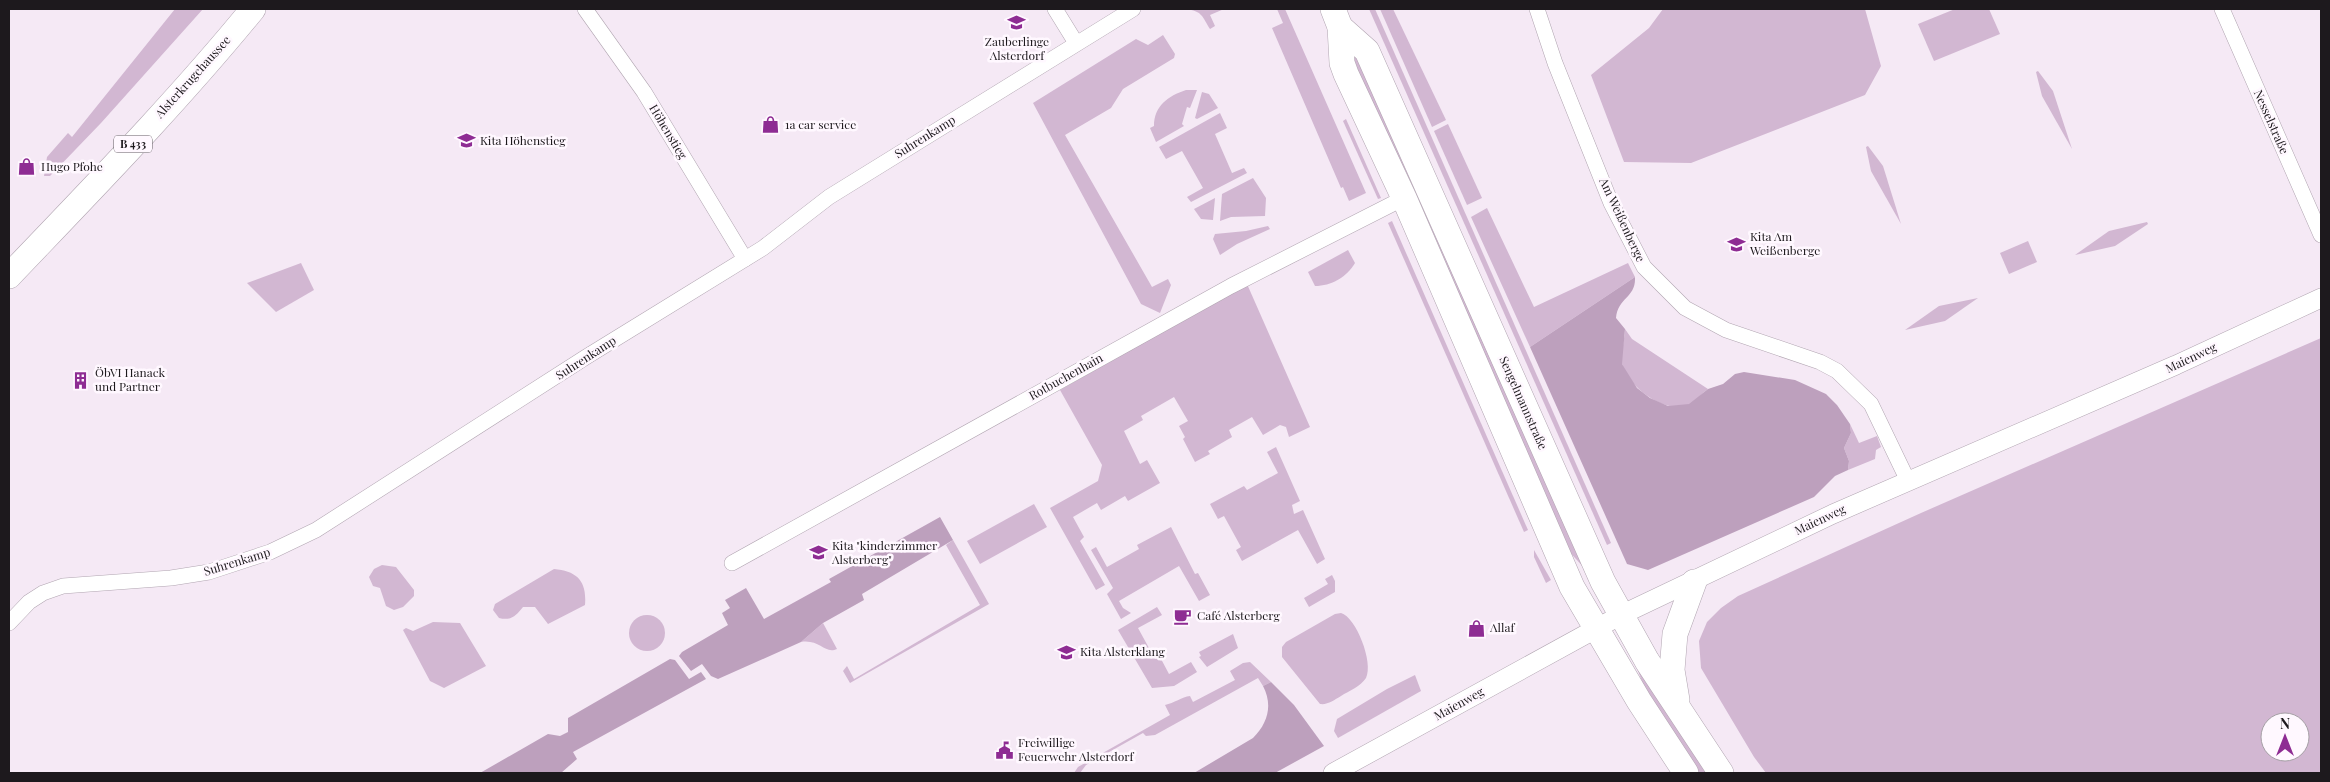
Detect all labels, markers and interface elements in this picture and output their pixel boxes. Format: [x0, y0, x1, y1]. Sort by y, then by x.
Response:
school or university icon: Zauberlinge Alsterdorf [1007, 13, 1027, 33]
street label: Alsterkrugchaussee [150, 32, 234, 122]
place label: Zauberlinge Alsterdorf [985, 33, 1049, 63]
street label: Nesselstraße [2251, 87, 2293, 156]
street label: Höhenstieg [646, 101, 692, 162]
street label: Suhrenkamp [891, 111, 958, 161]
shop icon: 1a car service [761, 115, 781, 135]
place label: 1a car service [785, 116, 856, 132]
school or university icon: Kita Höhenstieg [456, 131, 476, 151]
place label: Kita Höhenstieg [480, 132, 566, 148]
road number: B 433 [114, 136, 152, 152]
shop icon: Hugo Pfohe [17, 157, 37, 177]
place label: Hugo Pfohe [41, 158, 103, 174]
street label: Am Weißenberge [1596, 174, 1649, 264]
place label: Kita Am Weißenberge [1749, 228, 1820, 258]
school or university icon: Kita Am Weißenberge [1726, 234, 1746, 254]
street label: Suhrenkamp [552, 332, 619, 383]
street label: Maienweg [2162, 338, 2219, 376]
street label: Rotbuchenhain [1026, 349, 1105, 403]
street label: Sengelmannstraße [1496, 354, 1552, 452]
place label: ÖbVI Hanack und Partner [95, 364, 166, 394]
building icon: ÖbVI Hanack und Partner [71, 370, 91, 390]
street label: Maienweg [1791, 500, 1848, 538]
place label: Kita "kinderzimmer Alsterberg" [831, 537, 938, 567]
street label: Suhrenkamp [201, 543, 272, 579]
school or university icon: Kita "kinderzimmer Alsterberg" [808, 543, 828, 563]
cafe icon: Café Alsterberg [1173, 606, 1193, 626]
place label: Café Alsterberg [1197, 607, 1281, 623]
shop icon: Allaf [1466, 618, 1486, 638]
place label: Allaf [1489, 619, 1515, 635]
school or university icon: Kita Alsterklang [1056, 642, 1076, 662]
place label: Kita Alsterklang [1080, 643, 1166, 659]
street label: Maienweg [1431, 683, 1487, 723]
north arrow [2260, 712, 2310, 762]
text: N [2280, 714, 2290, 733]
place label: Freiwillige Feuerwehr Alsterdorf [1018, 734, 1135, 764]
public building icon: Freiwillige Feuerwehr Alsterdorf [994, 740, 1014, 760]

